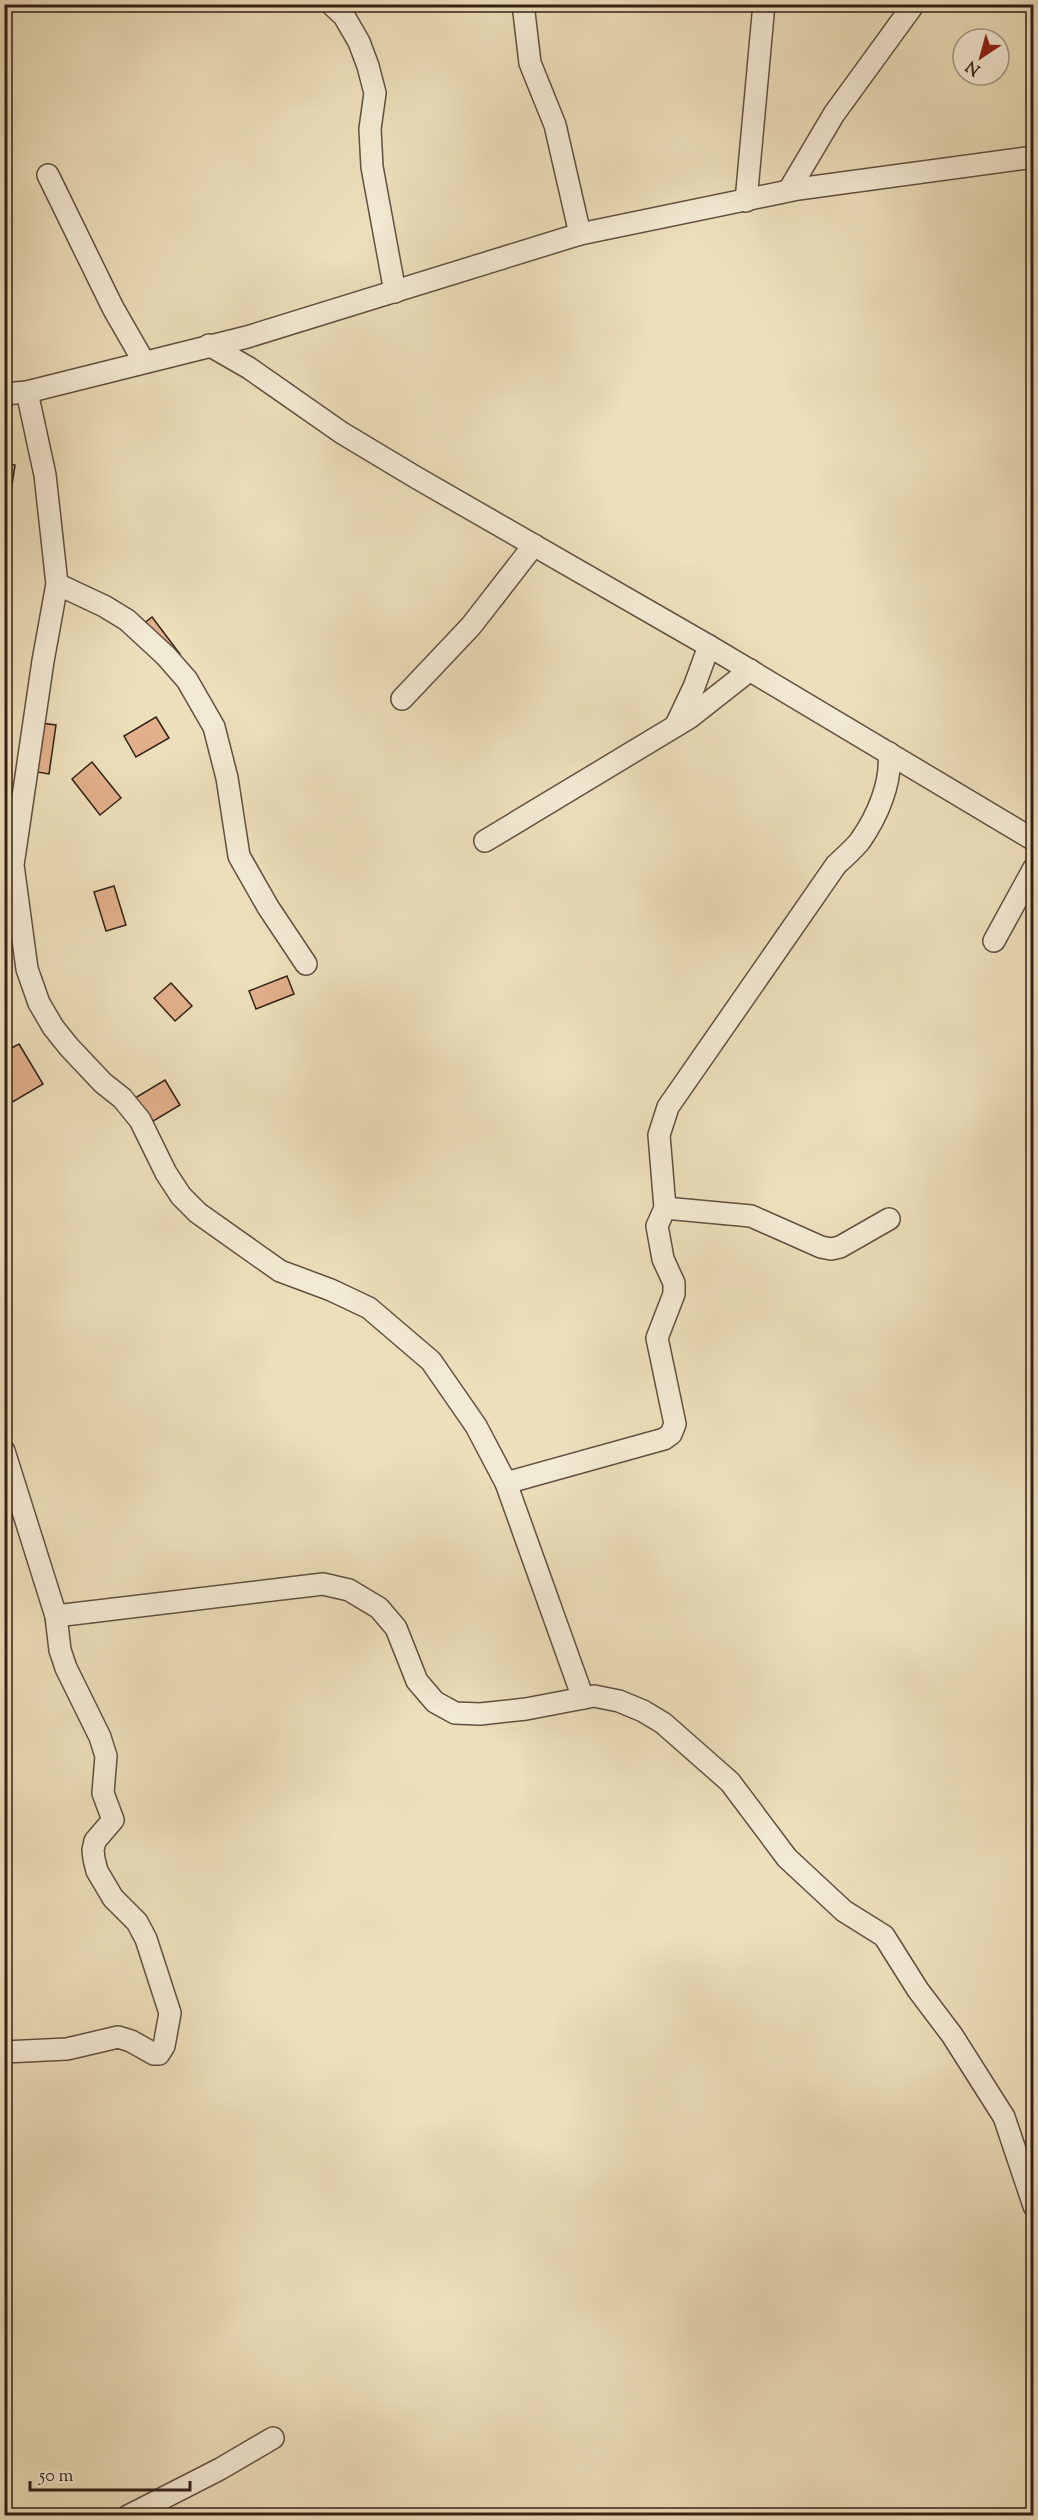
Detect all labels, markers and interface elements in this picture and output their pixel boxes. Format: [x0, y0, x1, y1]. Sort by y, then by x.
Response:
north arrow [951, 27, 1011, 87]
text: N [962, 54, 986, 80]
scale bar [30, 2454, 190, 2492]
text: 50 m [38, 2464, 74, 2490]

